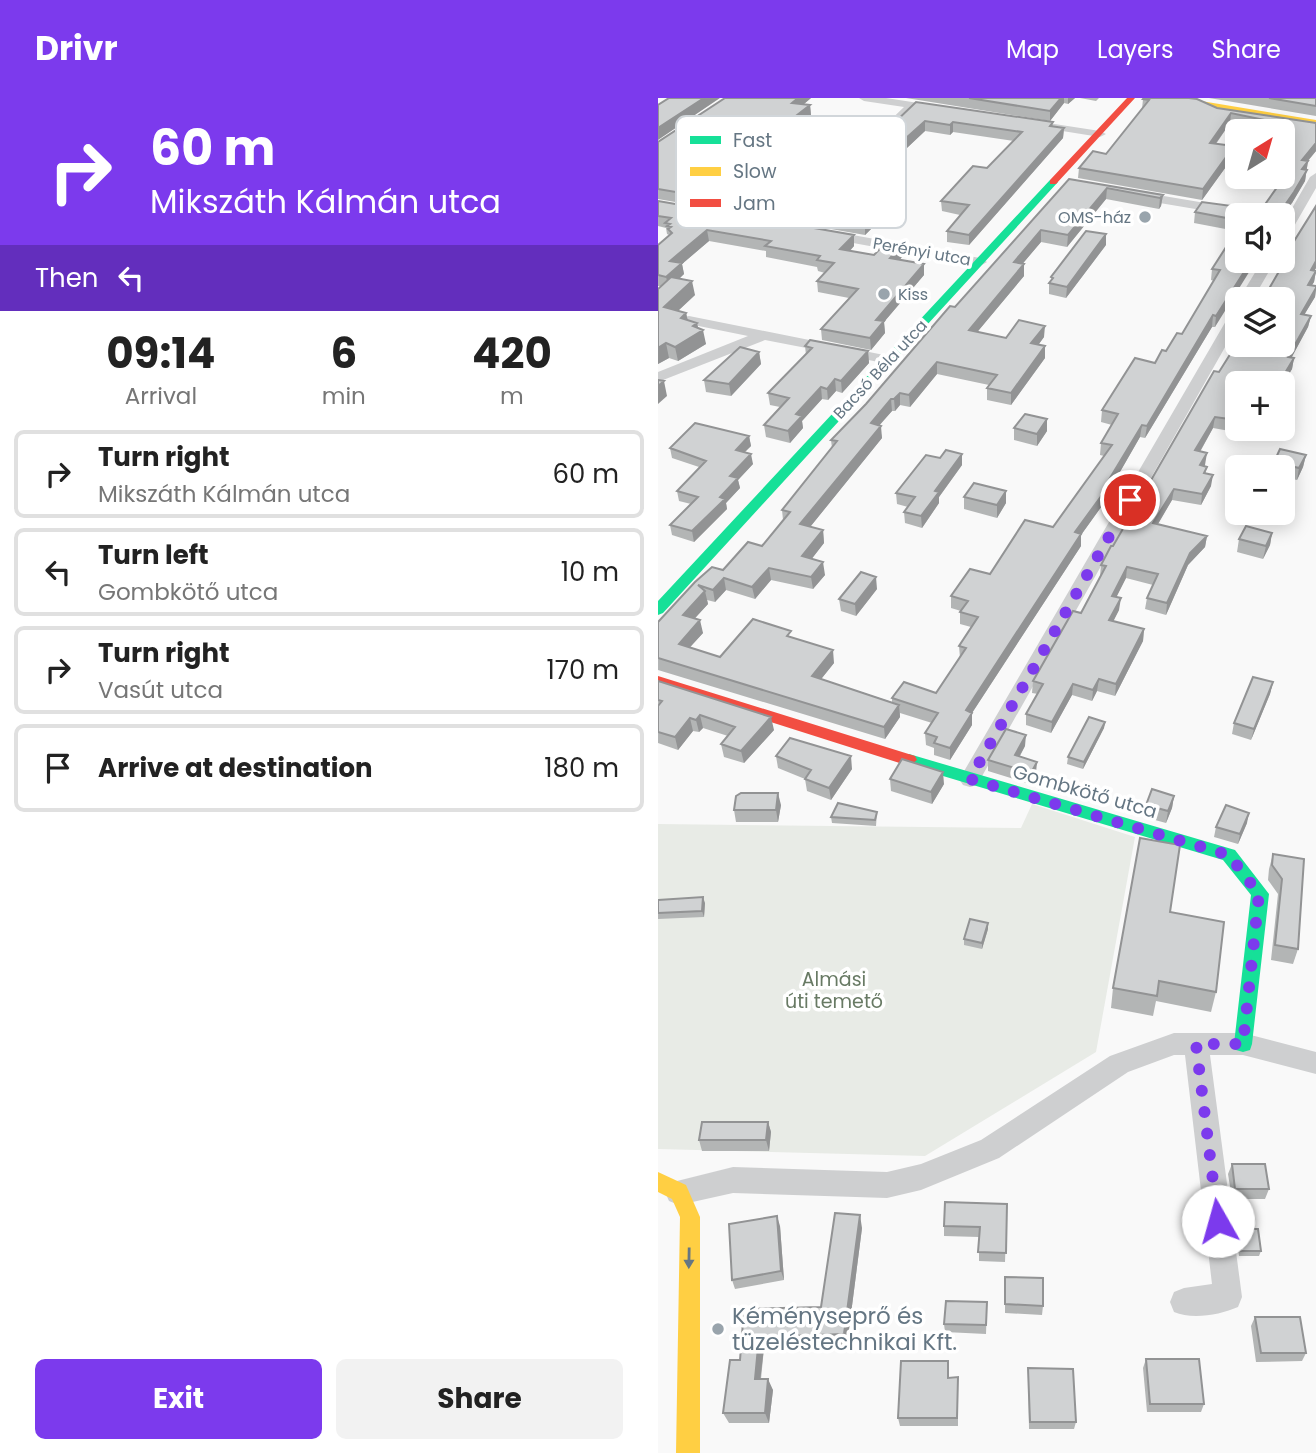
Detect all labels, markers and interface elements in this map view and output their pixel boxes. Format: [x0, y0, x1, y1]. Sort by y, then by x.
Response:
text: Drivr [35, 25, 118, 72]
text: Map [1006, 33, 1059, 66]
text: Layers [1097, 33, 1173, 66]
text: Share [1211, 33, 1281, 66]
text: 60 m [150, 114, 275, 182]
legend [676, 116, 906, 228]
north arrow [1225, 119, 1295, 189]
map controls [1225, 119, 1295, 525]
icon: right [35, 126, 126, 217]
text: Fast [733, 127, 772, 154]
text: Slow [733, 158, 777, 185]
text: Mikszáth Kálmán utca [150, 179, 501, 224]
text: Jam [733, 190, 775, 217]
button: sound [1225, 203, 1295, 273]
place label: OMS-ház [1058, 206, 1131, 229]
marker: OMS-ház [1137, 209, 1153, 225]
street label: Perényi utca [871, 232, 973, 271]
icon: left [112, 259, 150, 297]
text: Then [35, 260, 98, 296]
place label: Kiss [898, 283, 928, 306]
marker: Kiss [876, 286, 892, 302]
button: layers [1225, 287, 1295, 357]
street label: Bacsó Béla utca [828, 314, 933, 424]
text: 09:14 [106, 324, 216, 383]
text: 6 [330, 324, 357, 383]
text: 420 [472, 324, 552, 383]
button: + [1225, 371, 1295, 441]
text: Arrival [125, 380, 197, 412]
text: min [322, 380, 366, 412]
text: m [500, 380, 524, 412]
text: Turn right [98, 439, 230, 475]
icon: right [39, 455, 77, 493]
button: − [1225, 455, 1295, 525]
text: 60 m [552, 456, 619, 492]
pin [1100, 470, 1160, 530]
text: Mikszáth Kálmán utca [98, 478, 350, 510]
icon: arrive [1111, 481, 1149, 519]
text: Turn left [98, 537, 209, 573]
icon: left [39, 553, 77, 591]
text: 10 m [561, 554, 619, 590]
text: Gombkötő utca [98, 576, 278, 608]
text: Turn right [98, 635, 230, 671]
icon: right [39, 651, 77, 689]
text: 170 m [546, 652, 619, 688]
text: Vasút utca [98, 674, 223, 706]
icon: arrive [39, 749, 77, 787]
text: Arrive at destination [98, 750, 373, 786]
text: 180 m [544, 750, 619, 786]
street label: Gombkötő utca [1010, 758, 1160, 825]
park label: Almási úti temető [785, 966, 883, 1015]
position arrow [1181, 1184, 1255, 1258]
one-way arrow [683, 1247, 695, 1269]
place label: Kéményseprő és tüzeléstechnikai Kft. [732, 1300, 957, 1358]
marker: Kéményseprő és tüzeléstechnikai Kft. [710, 1321, 726, 1337]
button: Exit [35, 1359, 322, 1439]
button: Share [336, 1359, 623, 1439]

